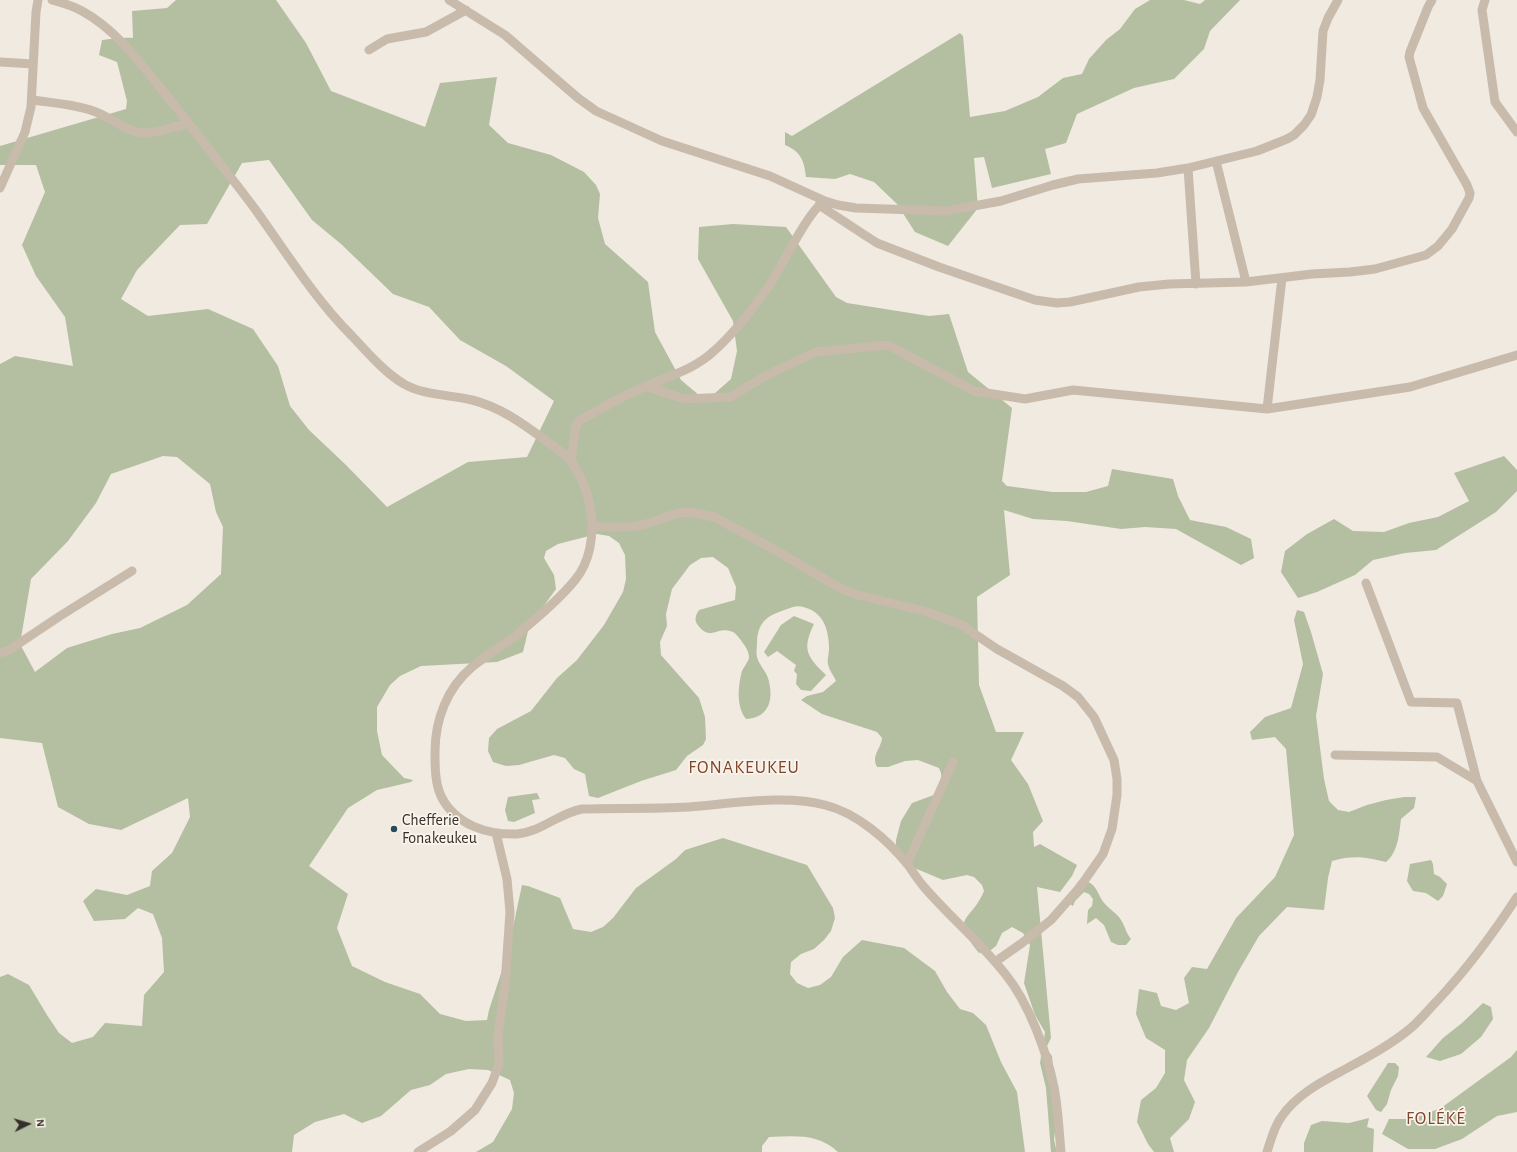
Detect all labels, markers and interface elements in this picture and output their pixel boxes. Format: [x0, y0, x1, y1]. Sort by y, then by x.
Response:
district label: FONAKEUKEU [688, 757, 800, 779]
place label: Chefferie Fonakeukeu [402, 810, 477, 848]
marker: Chefferie Fonakeukeu [389, 824, 399, 834]
north arrow [8, 1104, 48, 1144]
district label: FOLÉKÉ [1406, 1108, 1466, 1130]
text: N [35, 1119, 46, 1127]

